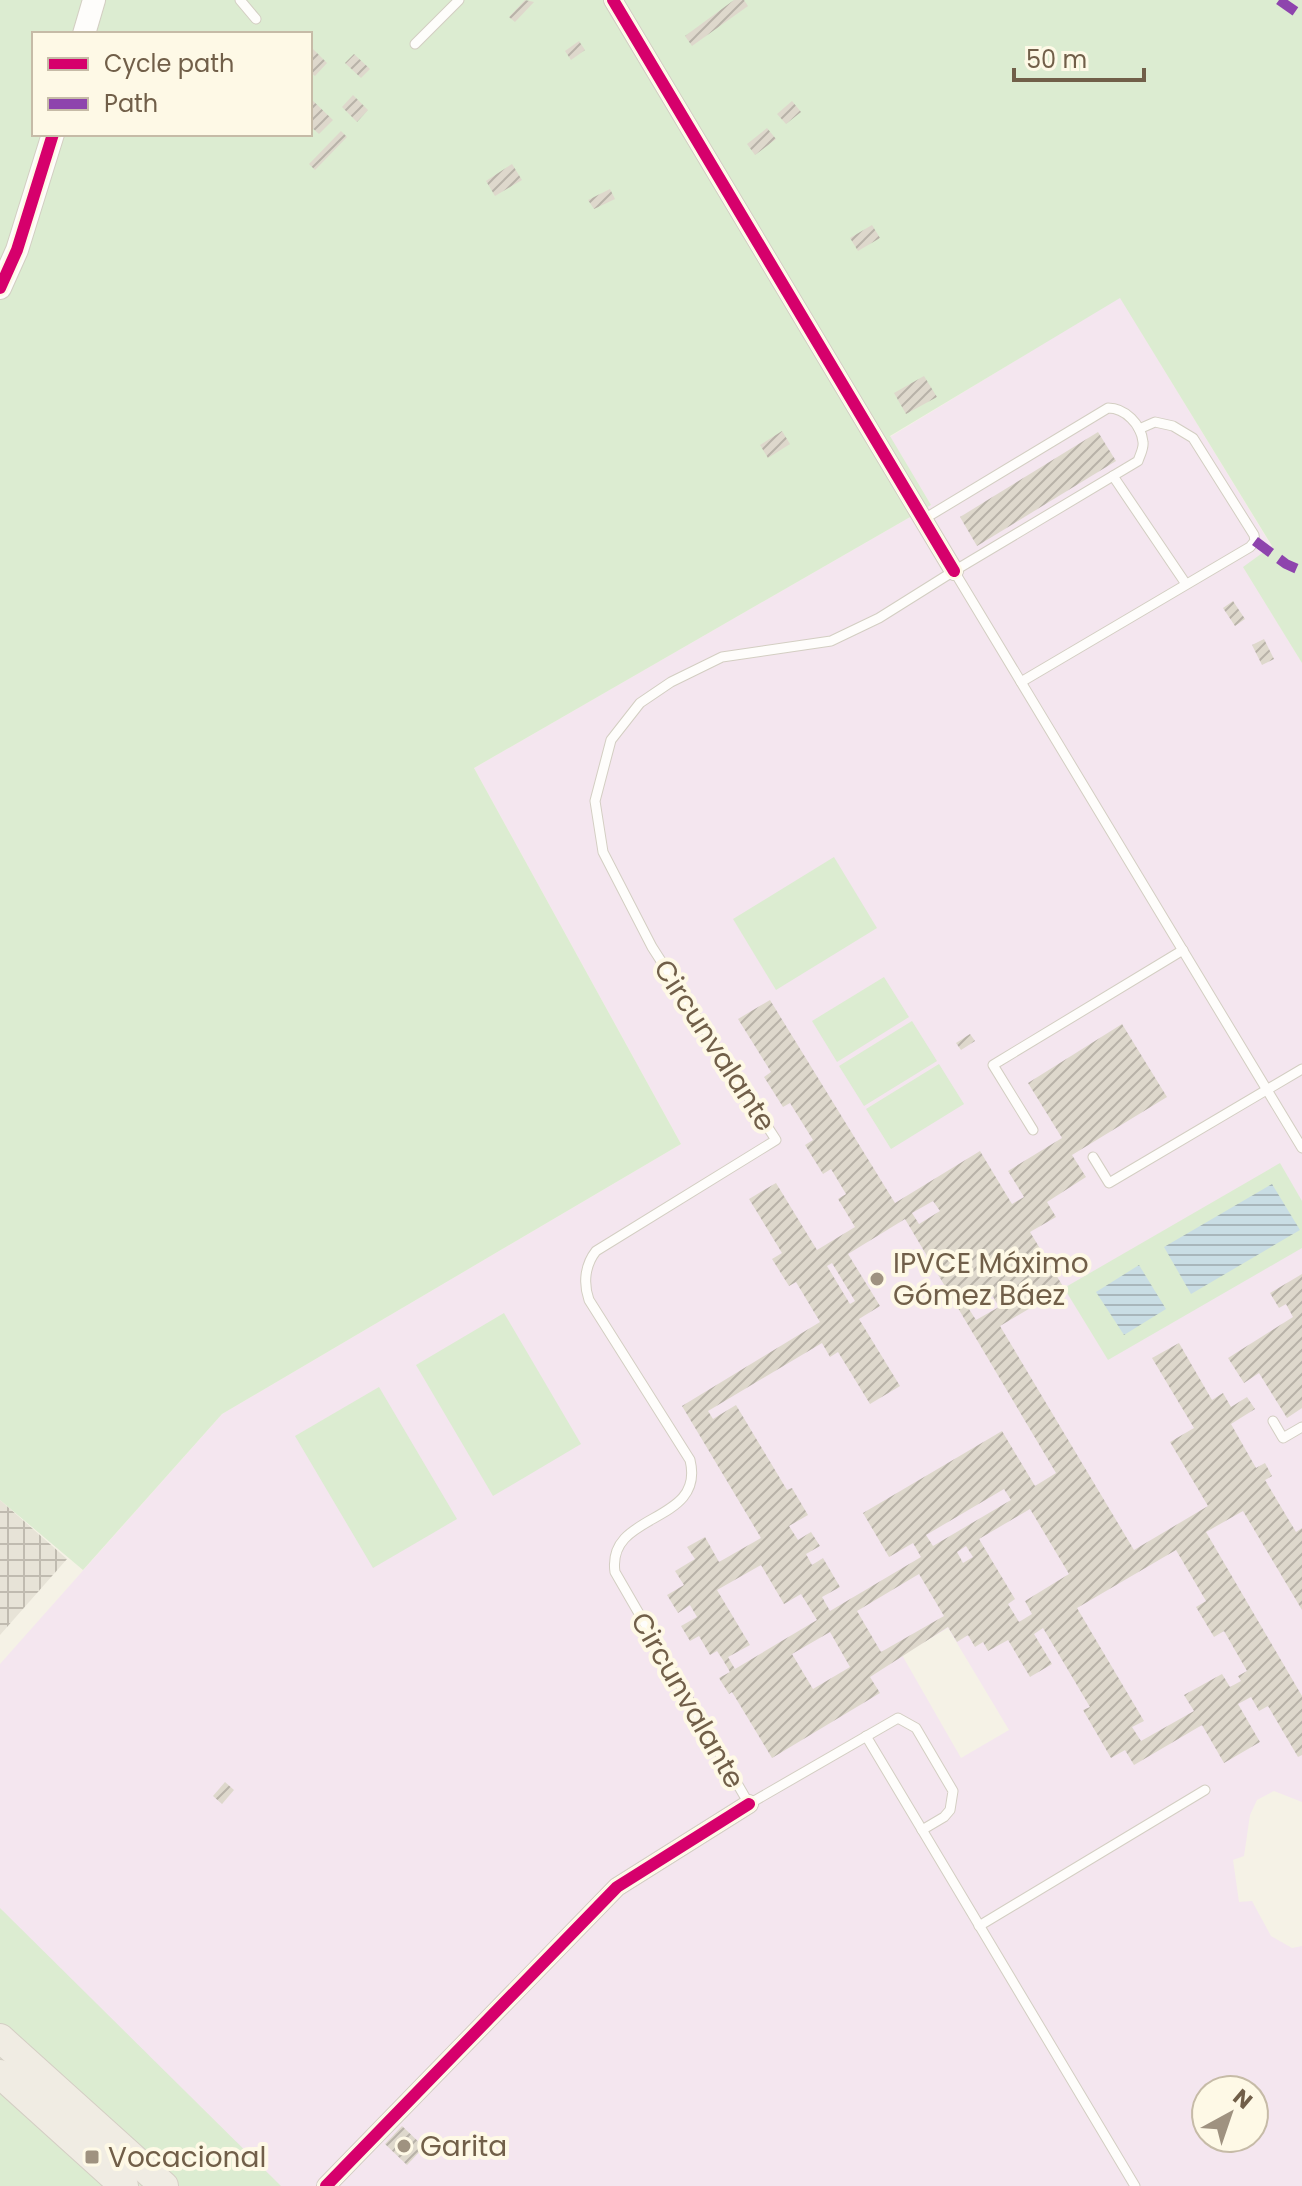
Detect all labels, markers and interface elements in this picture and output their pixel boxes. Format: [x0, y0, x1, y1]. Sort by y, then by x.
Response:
legend [32, 32, 312, 136]
scale bar [1014, 32, 1144, 82]
text: 50 m [1026, 43, 1087, 76]
text: Cycle path [104, 47, 234, 80]
text: Path [104, 87, 158, 120]
street label: Circunvalante [644, 952, 785, 1139]
place label: IPVCE Máximo Gómez Báez [893, 1244, 1089, 1315]
marker: IPVCE Máximo Gómez Báez [868, 1270, 886, 1288]
street label: Circunvalante [621, 1605, 754, 1796]
north arrow [1190, 2074, 1270, 2154]
text: N [1226, 2082, 1259, 2116]
place label: Garita [420, 2127, 507, 2166]
marker: Garita [395, 2137, 413, 2155]
place label: Vocacional [108, 2138, 266, 2177]
marker: Vocacional [83, 2148, 101, 2166]

